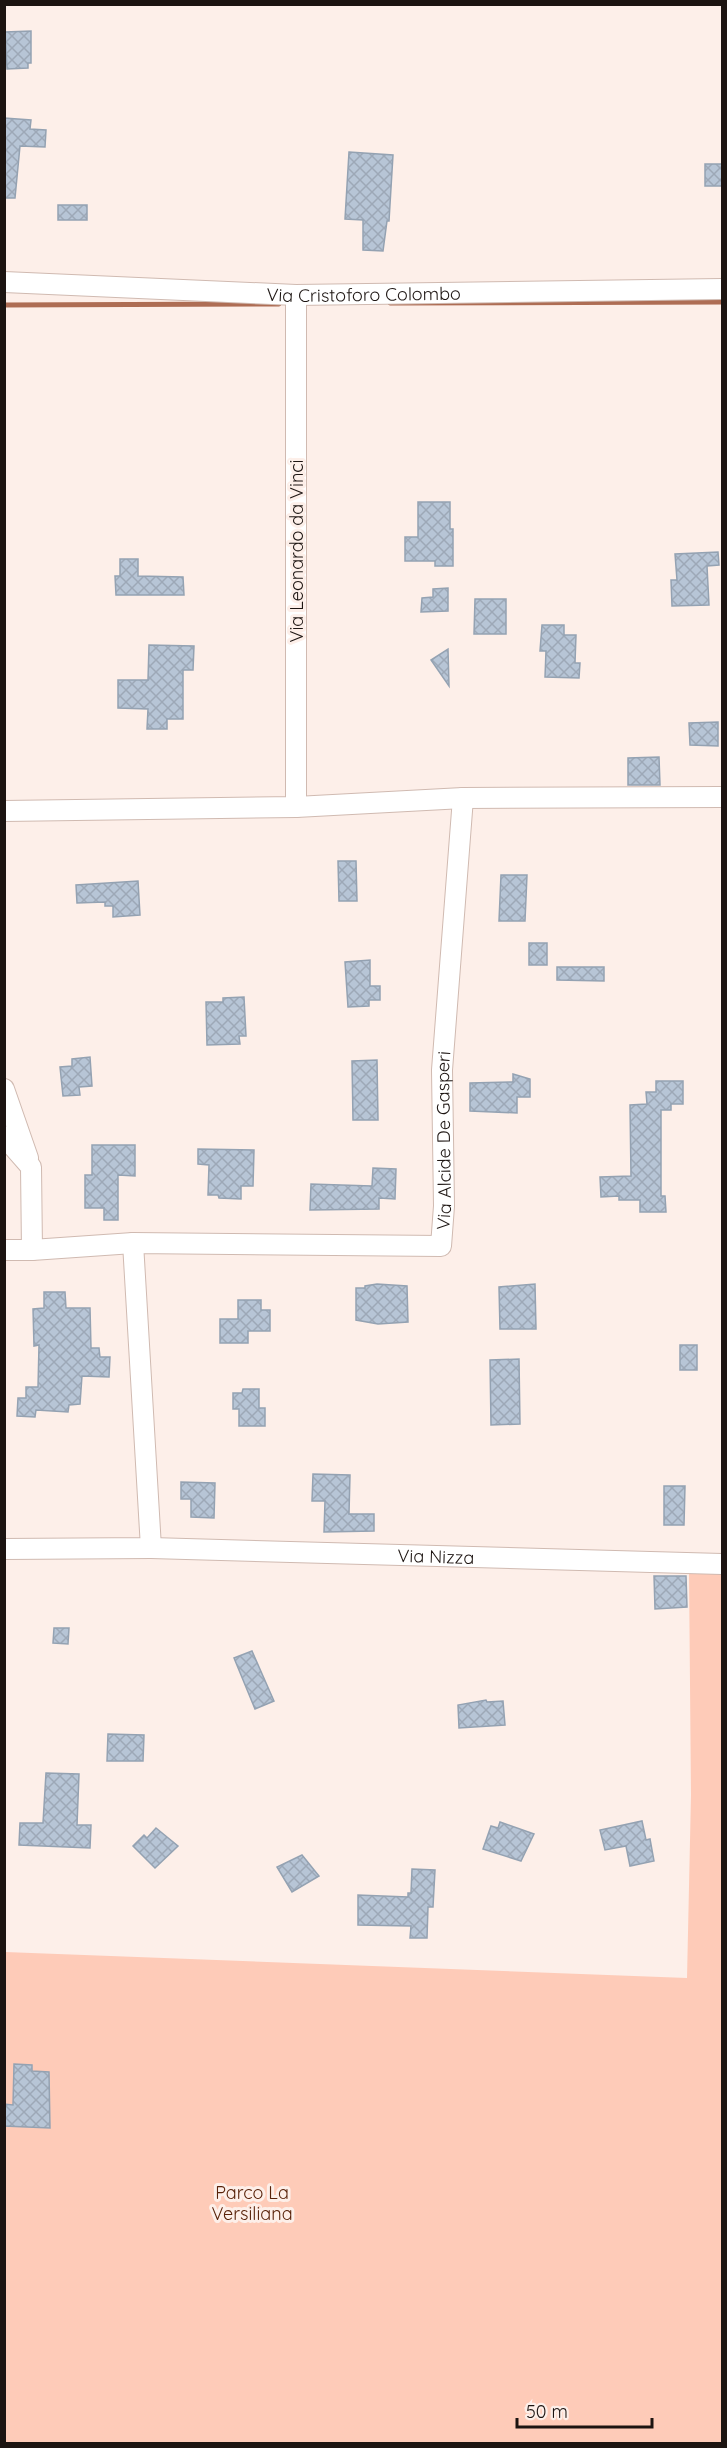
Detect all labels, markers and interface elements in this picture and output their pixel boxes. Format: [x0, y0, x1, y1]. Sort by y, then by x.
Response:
street label: Via Cristoforo Colombo [266, 281, 461, 307]
street label: Via Leonardo da Vinci [285, 460, 308, 642]
street label: Via Alcide De Gasperi [430, 1050, 456, 1231]
street label: Via Nizza [397, 1543, 475, 1569]
park label: Parco La Versiliana [211, 2181, 293, 2225]
scale bar [517, 2391, 652, 2429]
text: 50 m [526, 2400, 568, 2423]

